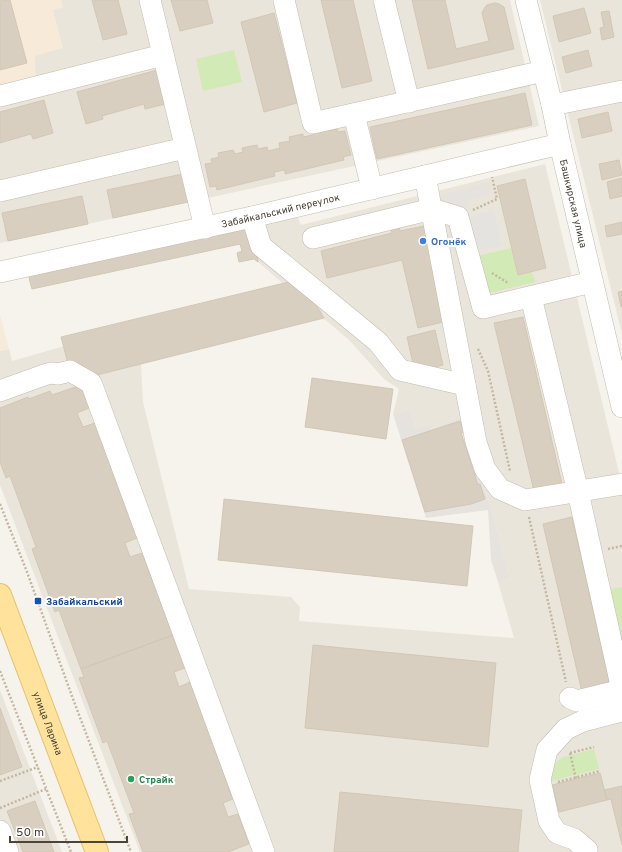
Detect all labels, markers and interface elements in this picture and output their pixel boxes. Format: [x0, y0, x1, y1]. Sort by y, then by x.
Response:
street label: Башкирская улица [556, 158, 589, 249]
street label: Забайкальский переулок [220, 191, 341, 232]
marker: Огонёк [418, 236, 428, 246]
place label: Огонёк [431, 236, 467, 249]
marker: Забайкальский [33, 596, 43, 606]
place label: Забайкальский [46, 596, 123, 609]
street label: улица Ларина [29, 690, 65, 757]
marker: Страйк [126, 774, 136, 784]
place label: Страйк [139, 774, 174, 787]
scale bar [10, 818, 127, 844]
text: 50 m [16, 825, 44, 841]

